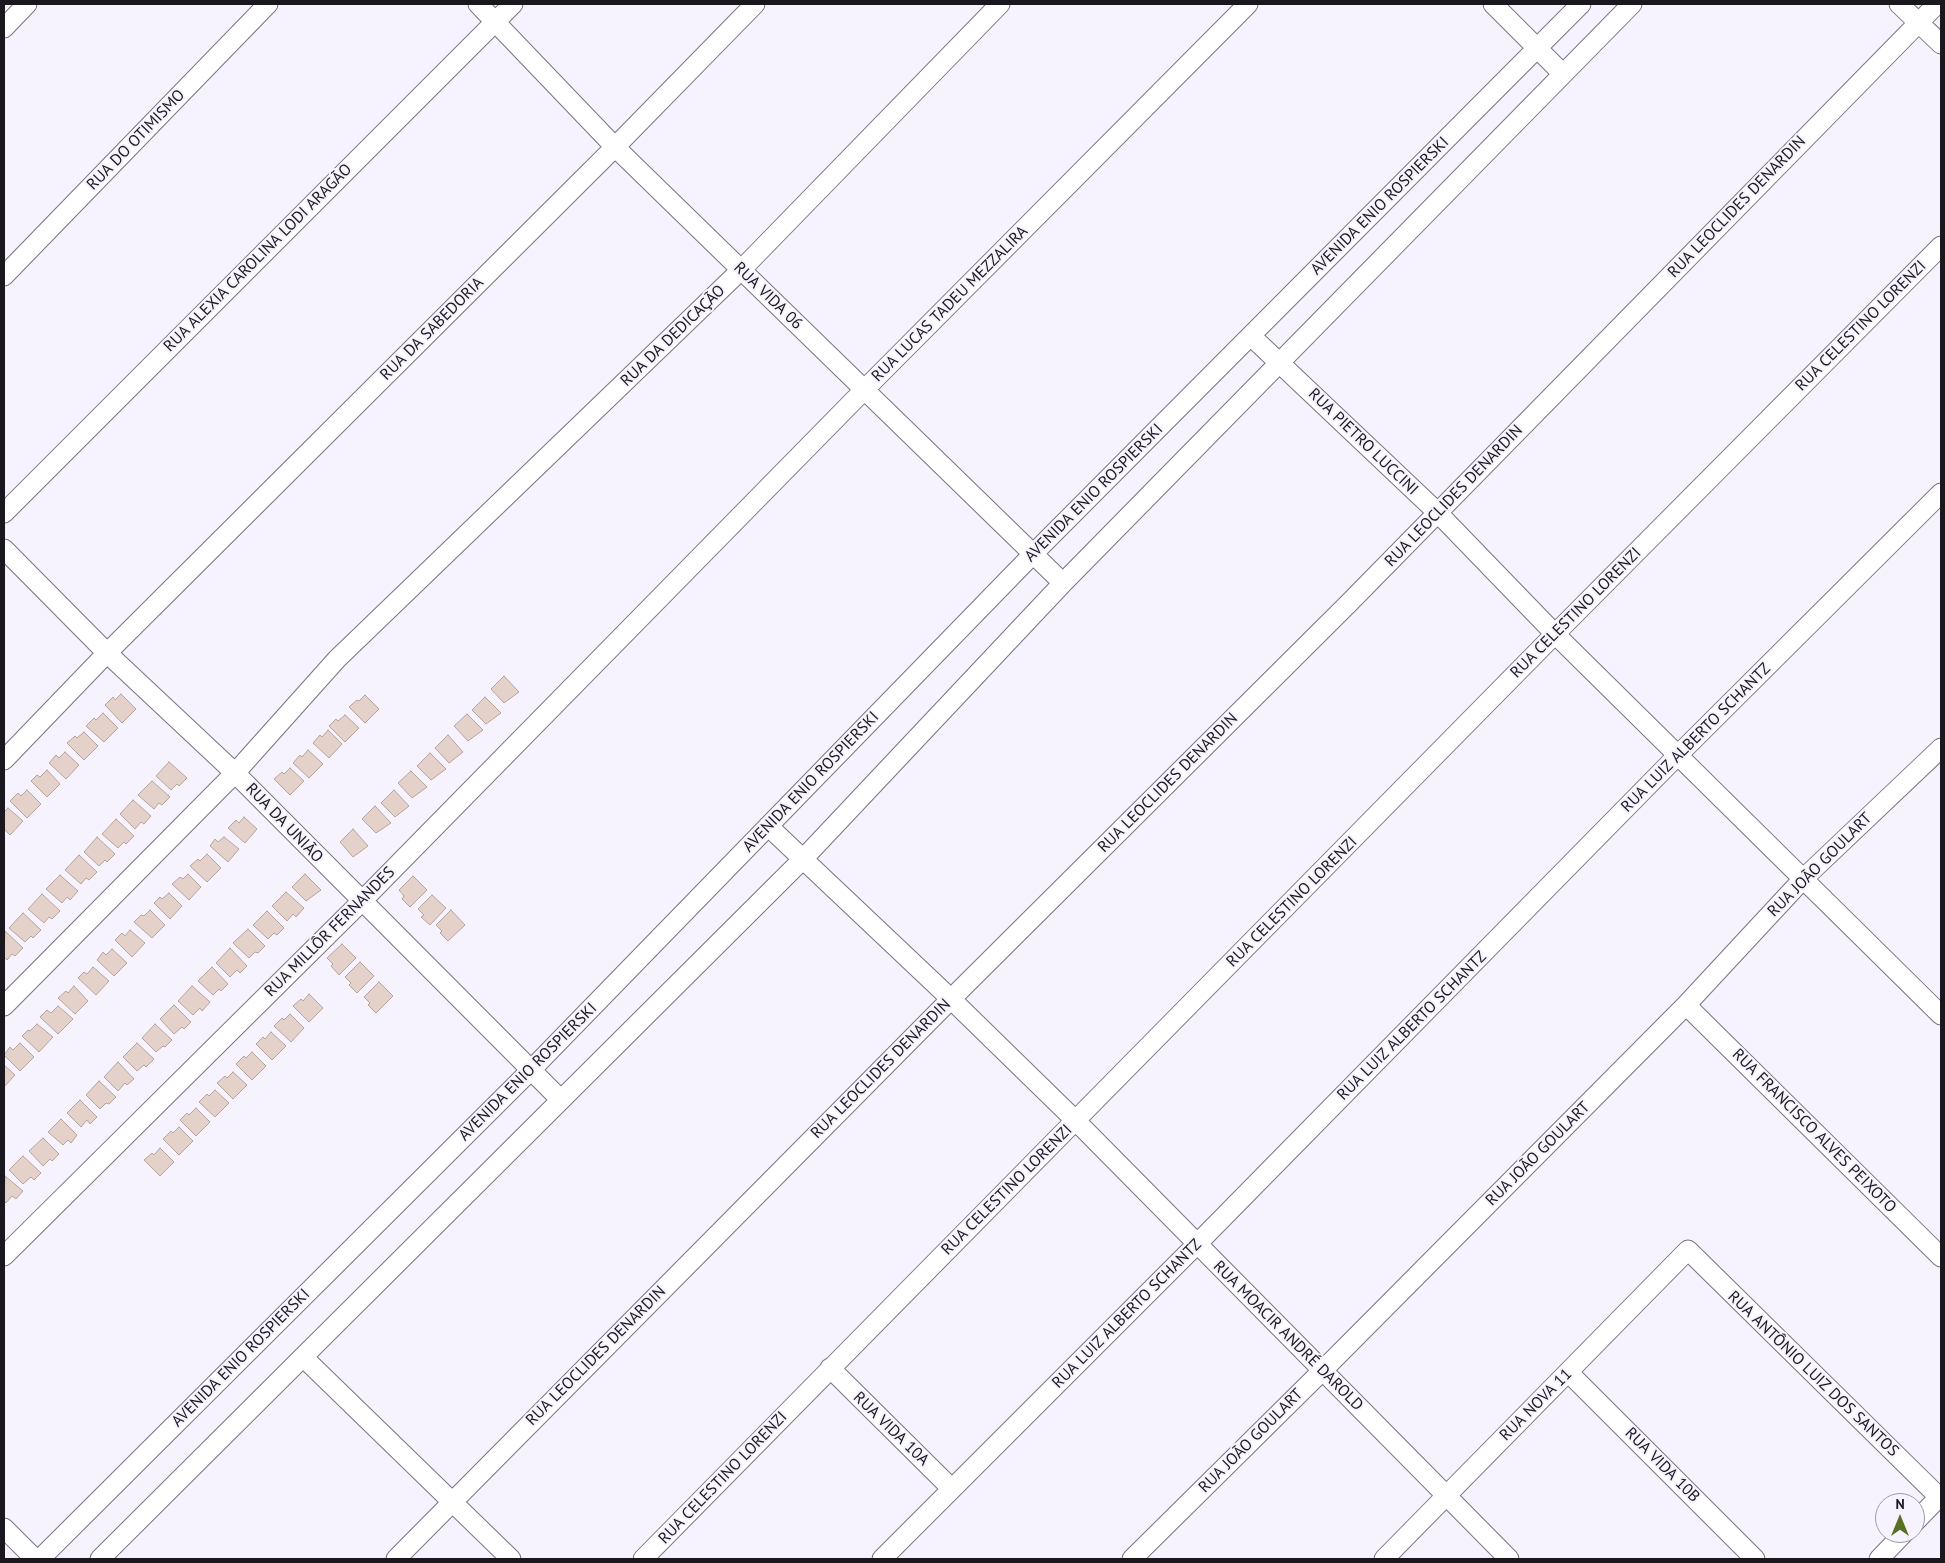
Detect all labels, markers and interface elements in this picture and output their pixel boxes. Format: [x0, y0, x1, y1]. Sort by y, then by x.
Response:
street label: RUA DO OTIMISMO [83, 86, 189, 194]
street label: RUA LEOCLIDES DENARDIN [1664, 132, 1810, 282]
street label: AVENIDA ENIO ROSPIERSKI [1307, 133, 1453, 279]
street label: RUA ALEXIA CAROLINA LODI ARAGÃO [160, 160, 356, 356]
street label: RUA LUCAS TADEU MEZZALIRA [868, 222, 1032, 386]
street label: RUA CELESTINO LORENZI [1792, 257, 1930, 395]
street label: RUA VIDA 06 [730, 258, 806, 334]
street label: RUA DA SABEDORIA [376, 273, 488, 385]
street label: RUA DA DEDICAÇÃO [617, 281, 729, 391]
street label: RUA PIETRO LUCCINI [1304, 385, 1422, 499]
street label: AVENIDA ENIO ROSPIERSKI [1021, 420, 1167, 566]
street label: RUA LEOCLIDES DENARDIN [1381, 421, 1527, 571]
street label: RUA CELESTINO LORENZI [1507, 544, 1645, 682]
street label: RUA LUIZ ALBERTO SCHANTZ [1617, 659, 1775, 817]
street label: AVENIDA ENIO ROSPIERSKI [739, 708, 883, 856]
street label: RUA LEOCLIDES DENARDIN [1094, 709, 1242, 857]
street label: RUA DA UNIÃO [241, 779, 327, 867]
street label: RUA JOÃO GOULART [1764, 809, 1876, 921]
street label: RUA CELESTINO LORENZI [1223, 833, 1361, 971]
street label: RUA MILLÔR FERNANDES [261, 863, 399, 1001]
street label: RUA LUIZ ALBERTO SCHANTZ [1333, 947, 1491, 1105]
street label: RUA LEOCLIDES DENARDIN [807, 995, 955, 1143]
street label: AVENIDA ENIO ROSPIERSKI [455, 999, 601, 1145]
street label: RUA FRANCISCO ALVES PEIXOTO [1728, 1045, 1900, 1217]
street label: RUA JOÃO GOULART [1482, 1098, 1594, 1210]
street label: RUA CELESTINO LORENZI [938, 1121, 1076, 1259]
street label: RUA LUIZ ALBERTO SCHANTZ [1048, 1235, 1206, 1393]
street label: RUA MOACIR ANDRÉ DAROLD [1209, 1257, 1367, 1415]
street label: RUA LEOCLIDES DENARDIN [522, 1282, 670, 1430]
street label: AVENIDA ENIO ROSPIERSKI [168, 1285, 314, 1431]
street label: RUA ANTÔNIO LUIZ DOS SANTOS [1724, 1287, 1902, 1461]
street label: RUA NOVA 11 [1496, 1365, 1576, 1445]
street label: RUA JOÃO GOULART [1195, 1385, 1307, 1497]
street label: RUA VIDA 10A [849, 1388, 933, 1470]
street label: RUA CELESTINO LORENZI [655, 1408, 791, 1548]
street label: RUA VIDA 10B [1621, 1424, 1703, 1506]
north arrow [1875, 1493, 1925, 1543]
text: N [1895, 1495, 1905, 1513]

